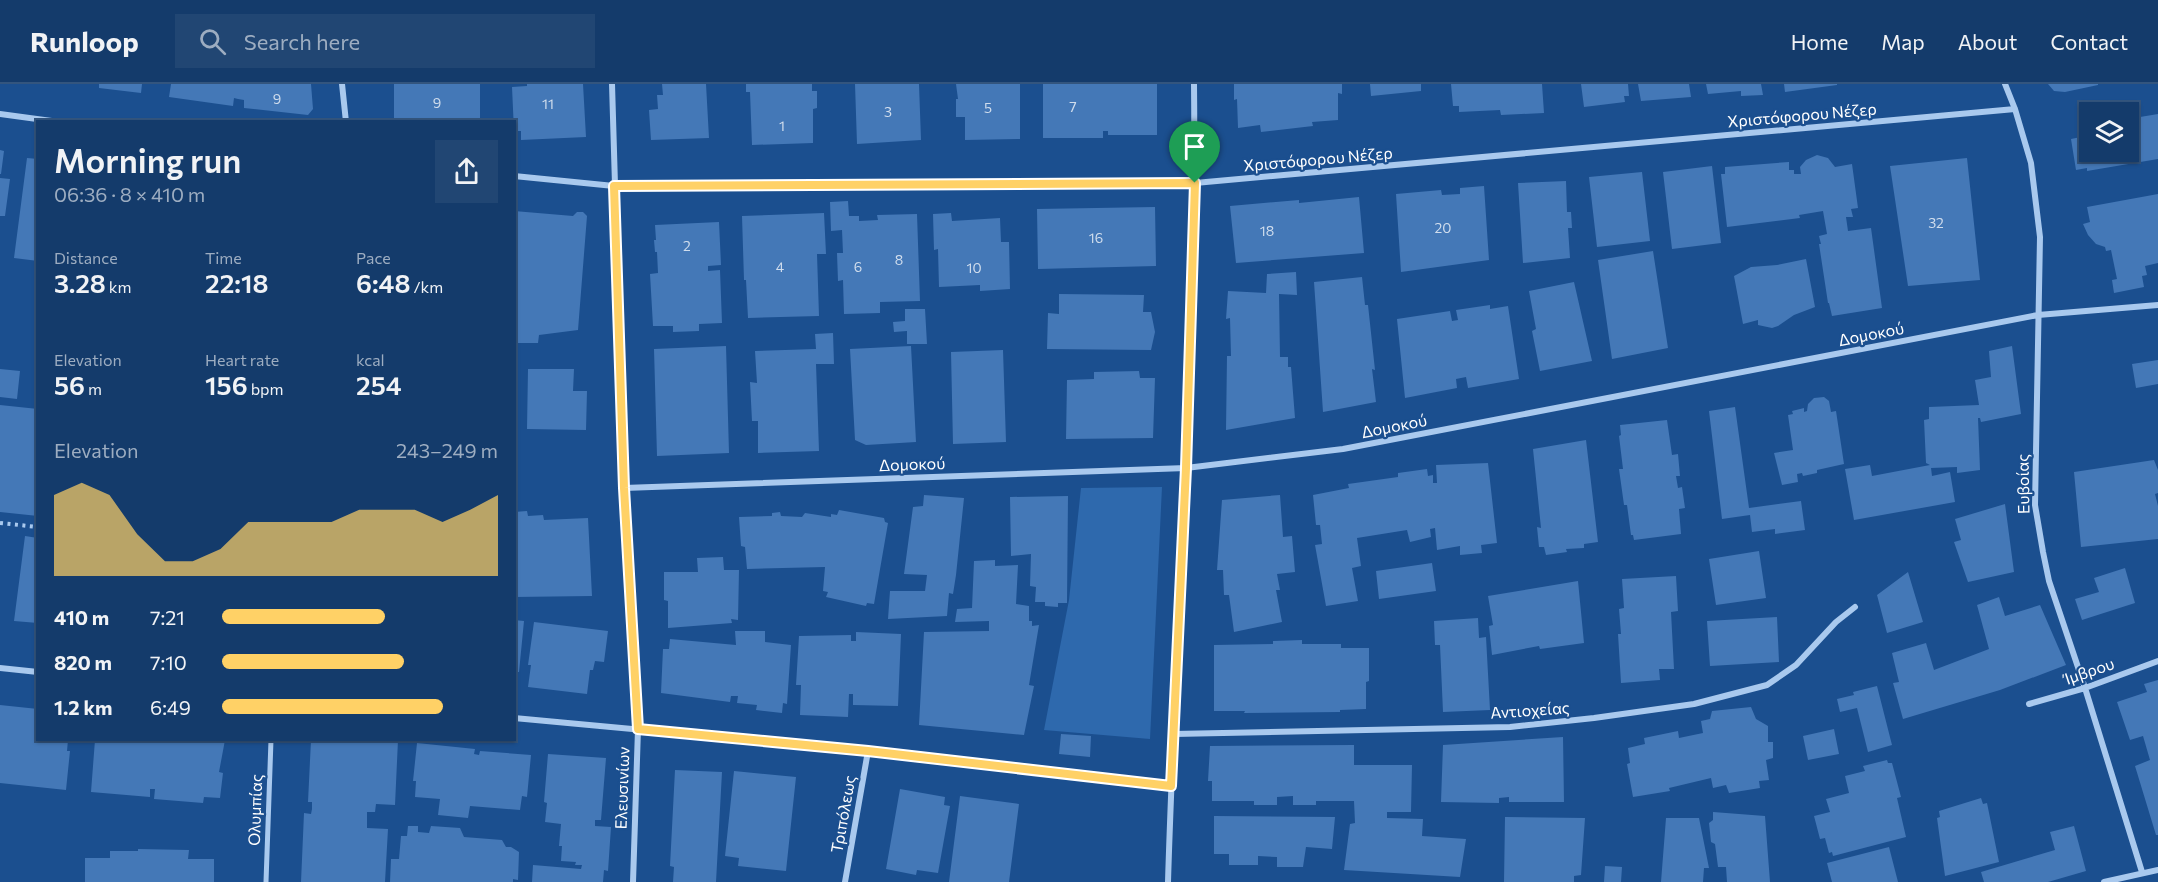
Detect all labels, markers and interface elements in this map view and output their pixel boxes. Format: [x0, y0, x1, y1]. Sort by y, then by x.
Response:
search box [175, 14, 595, 68]
text: Runloop [30, 24, 139, 58]
icon: search [196, 25, 229, 58]
text: Search here [244, 28, 360, 55]
text: Home [1791, 29, 1848, 54]
text: Map [1881, 29, 1925, 54]
text: About [1958, 29, 2017, 54]
text: Contact [2050, 29, 2128, 54]
house number: 9 [273, 90, 281, 107]
house number: 9 [433, 94, 441, 111]
house number: 11 [542, 95, 554, 112]
house number: 7 [1069, 98, 1077, 115]
house number: 5 [984, 99, 992, 116]
street label: Χριστόφορου Νέζερ [1727, 99, 1877, 130]
map controls [2079, 102, 2139, 162]
button: layers [2079, 102, 2139, 162]
house number: 3 [884, 103, 892, 120]
house number: 1 [779, 117, 785, 134]
pin [1169, 121, 1220, 183]
icon: arrive [1178, 130, 1211, 163]
text: Morning run [54, 139, 241, 180]
button: share [435, 140, 498, 203]
street label: Χριστόφορου Νέζερ [1243, 143, 1393, 174]
text: 06:36 · 8 × 410 m [54, 182, 205, 206]
house number: 32 [1928, 214, 1944, 231]
house number: 20 [1435, 219, 1451, 236]
house number: 18 [1260, 222, 1274, 239]
house number: 16 [1089, 229, 1103, 246]
house number: 2 [683, 237, 691, 254]
text: Distance [54, 248, 118, 267]
text: Time [205, 248, 242, 267]
text: Pace [356, 248, 391, 267]
house number: 8 [895, 251, 903, 268]
house number: 4 [776, 258, 785, 275]
house number: 6 [854, 258, 862, 275]
house number: 10 [966, 259, 982, 276]
text: 3.28 [54, 267, 106, 298]
text: 22:18 [205, 267, 269, 298]
text: 6:48 [356, 267, 410, 298]
text: km [106, 277, 132, 296]
text: /km [410, 277, 443, 296]
street label: Δομοκού [1837, 318, 1905, 349]
text: Elevation [54, 350, 122, 369]
text: Heart rate [205, 350, 279, 369]
text: kcal [356, 350, 385, 369]
text: 56 [54, 369, 85, 400]
text: 156 [205, 369, 248, 400]
text: 254 [356, 369, 402, 400]
text: m [85, 379, 102, 398]
text: bpm [248, 379, 284, 398]
street label: Δομοκού [1360, 410, 1428, 441]
text: Elevation [54, 438, 139, 462]
text: 243–249 m [396, 438, 498, 462]
street label: Δομοκού [878, 453, 945, 474]
street label: Ευβοίας [2012, 454, 2033, 514]
text: 410 m [54, 605, 109, 629]
text: 7:21 [150, 605, 185, 629]
text: 820 m [54, 650, 112, 674]
text: 7:10 [150, 650, 187, 674]
street label: Ίμβρου [2059, 653, 2117, 689]
text: 1.2 km [54, 695, 112, 719]
text: 6:49 [150, 695, 191, 719]
street label: Αντιοχείας [1490, 697, 1570, 722]
street label: Ελευσινίων [611, 746, 632, 830]
street label: Ολυμπίας [244, 774, 265, 846]
street label: Τριπόλεως [826, 774, 859, 854]

